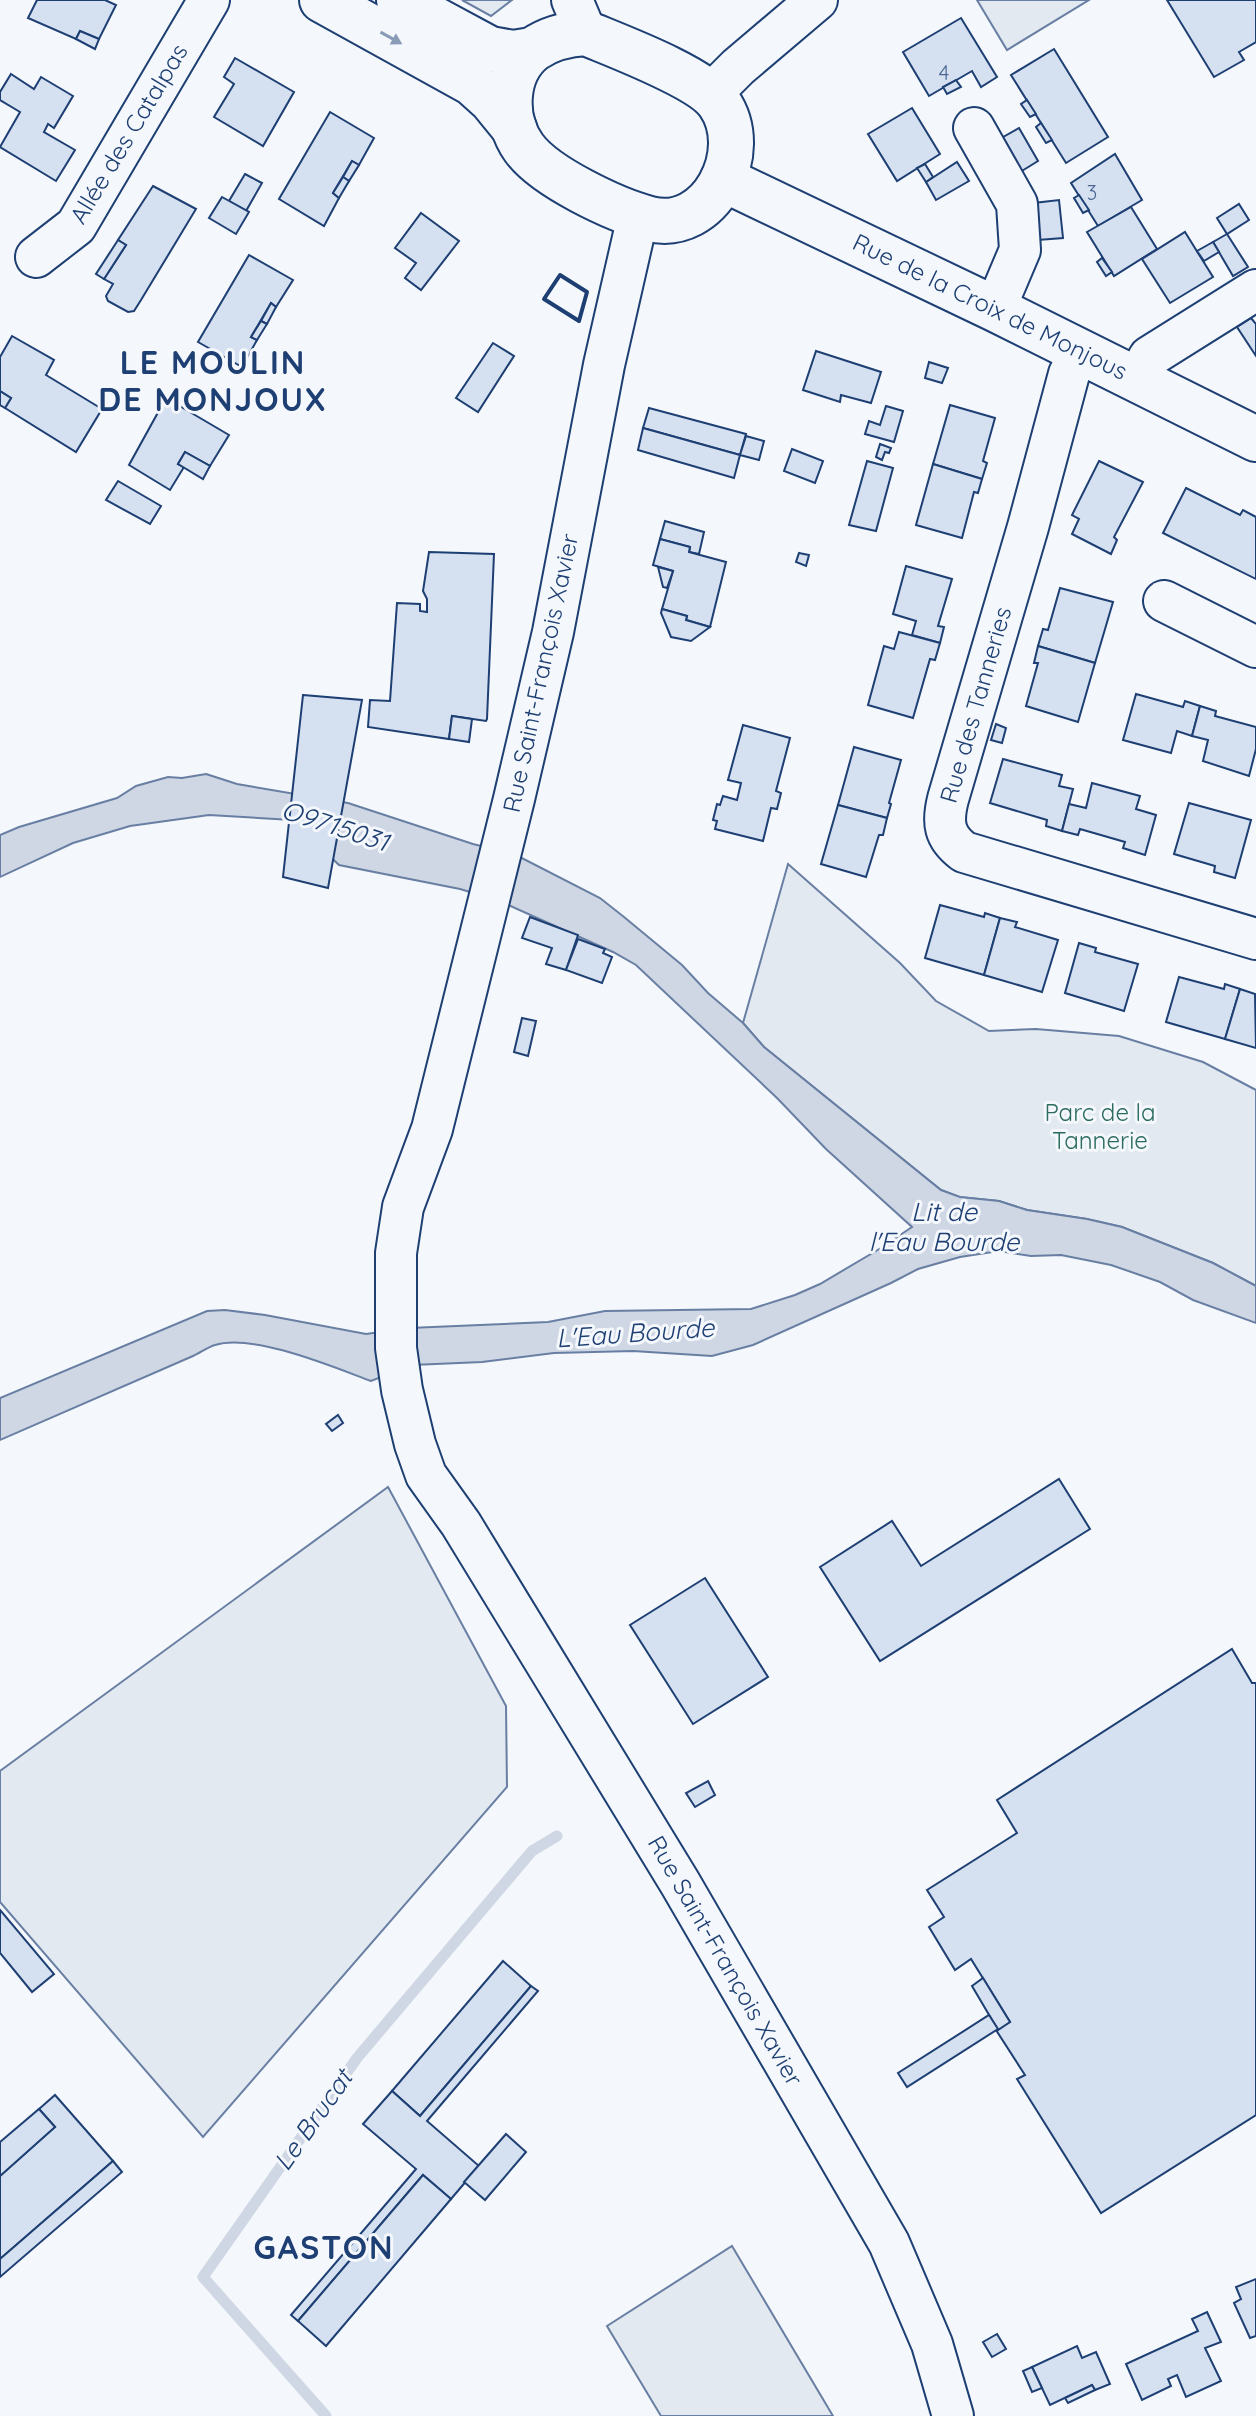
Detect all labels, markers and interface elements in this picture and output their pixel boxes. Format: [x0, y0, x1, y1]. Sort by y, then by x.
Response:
one-way arrow [380, 30, 402, 44]
street label: Allée des Catalpas [63, 38, 194, 229]
house number: 4 [939, 60, 949, 85]
house number: 3 [1087, 180, 1097, 205]
street label: Rue de la Croix de Monjous [848, 226, 1133, 386]
district label: LE MOULIN DE MONJOUX [98, 342, 328, 419]
street label: Rue Saint-François Xavier [496, 531, 584, 815]
street label: Rue des Tanneries [933, 603, 1017, 806]
water label: O9715031 [277, 793, 395, 859]
park label: Parc de la Tannerie [1044, 1097, 1156, 1155]
water label: Lit de l'Eau Bourde [869, 1195, 1021, 1258]
water label: L'Eau Bourde [555, 1310, 716, 1354]
street label: Rue Saint-François Xavier [642, 1830, 810, 2091]
water label: Le Brucat [266, 2060, 361, 2176]
district label: GASTON [253, 2227, 395, 2267]

